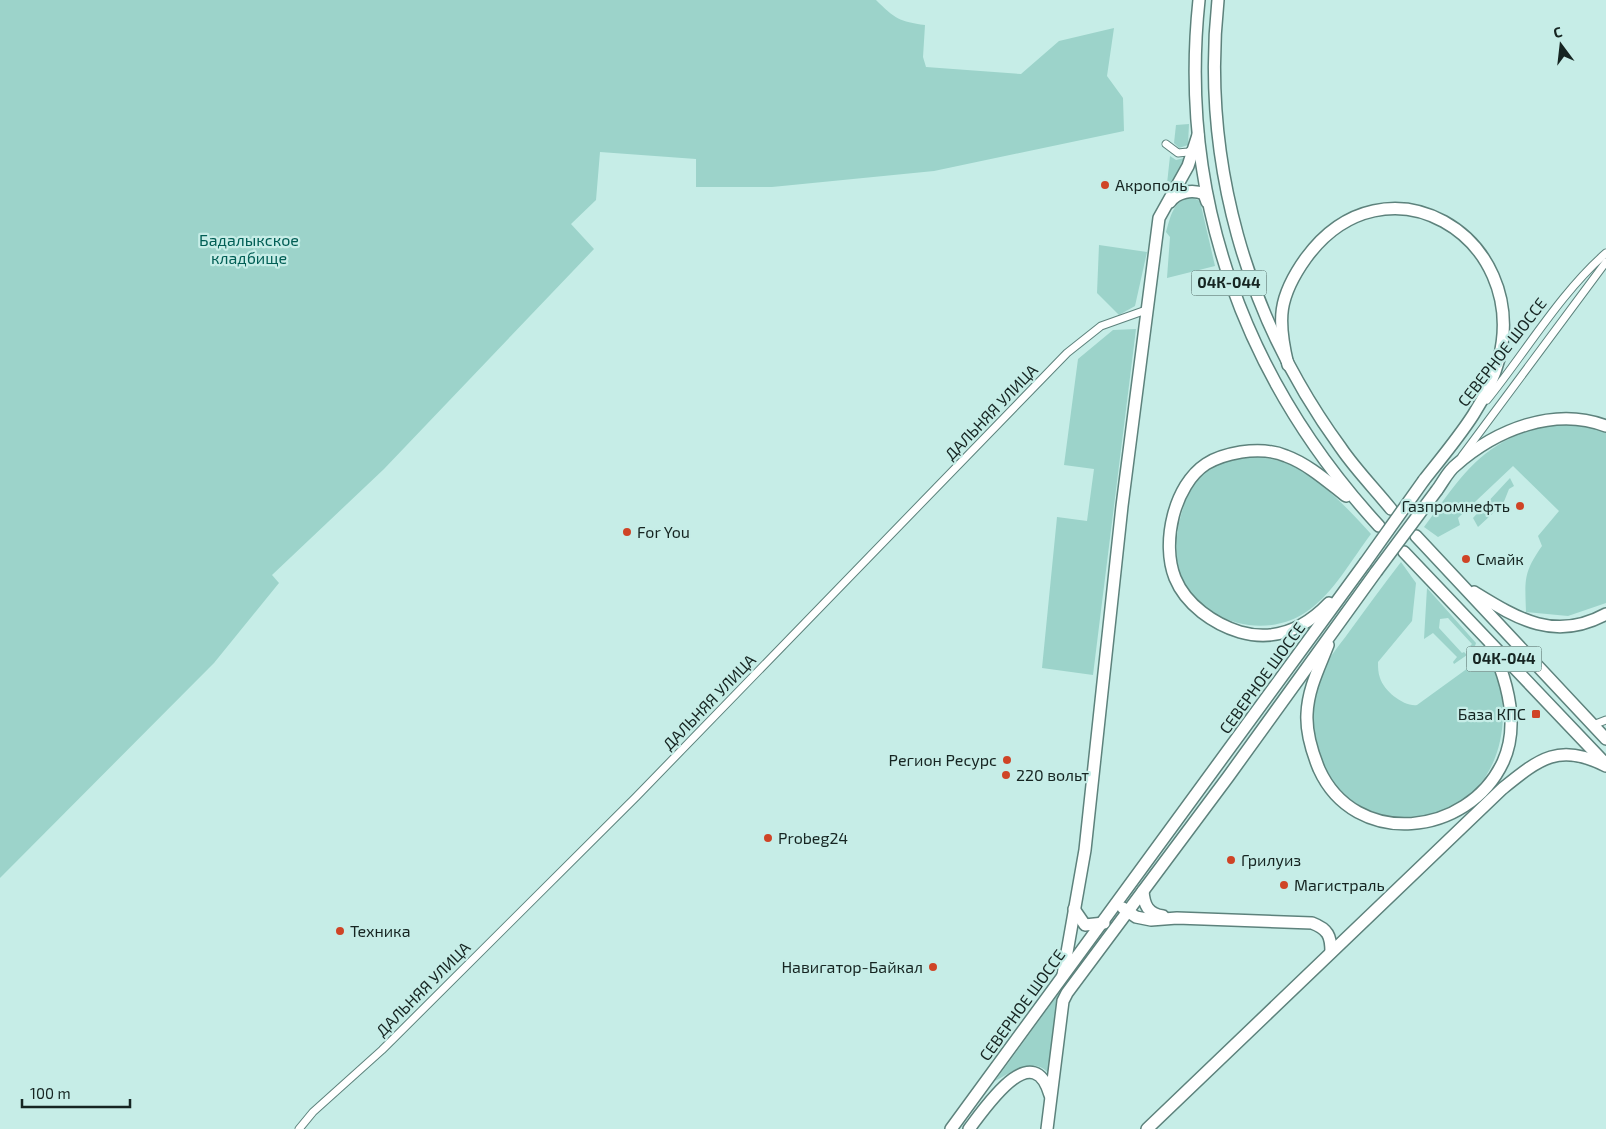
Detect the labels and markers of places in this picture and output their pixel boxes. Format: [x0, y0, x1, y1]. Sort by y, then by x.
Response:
place label: Акрополь [1115, 175, 1187, 194]
marker: Акрополь [1099, 179, 1111, 191]
place label: Газпромнефть [1402, 496, 1510, 515]
marker: Газпромнефть [1514, 500, 1526, 512]
place label: For You [637, 522, 690, 541]
marker: For You [621, 526, 633, 538]
place label: Смайк [1476, 549, 1524, 568]
marker: Смайк [1460, 553, 1472, 565]
place label: База КПС [1458, 704, 1526, 723]
marker: База КПС [1530, 708, 1542, 720]
place label: Регион Ресурс [889, 750, 997, 770]
marker: Регион Ресурс [1001, 754, 1013, 766]
place label: 220 вольт [1016, 765, 1089, 784]
marker: 220 вольт [1000, 769, 1012, 781]
place label: Probeg24 [778, 828, 848, 847]
marker: Probeg24 [762, 832, 774, 844]
place label: Грилуиз [1241, 850, 1301, 870]
marker: Грилуиз [1225, 854, 1237, 866]
place label: Магистраль [1294, 875, 1385, 894]
marker: Магистраль [1278, 879, 1290, 891]
place label: Техника [350, 921, 411, 940]
marker: Техника [334, 925, 346, 937]
place label: Навигатор-Байкал [781, 957, 923, 976]
marker: Навигатор-Байкал [927, 961, 939, 973]

